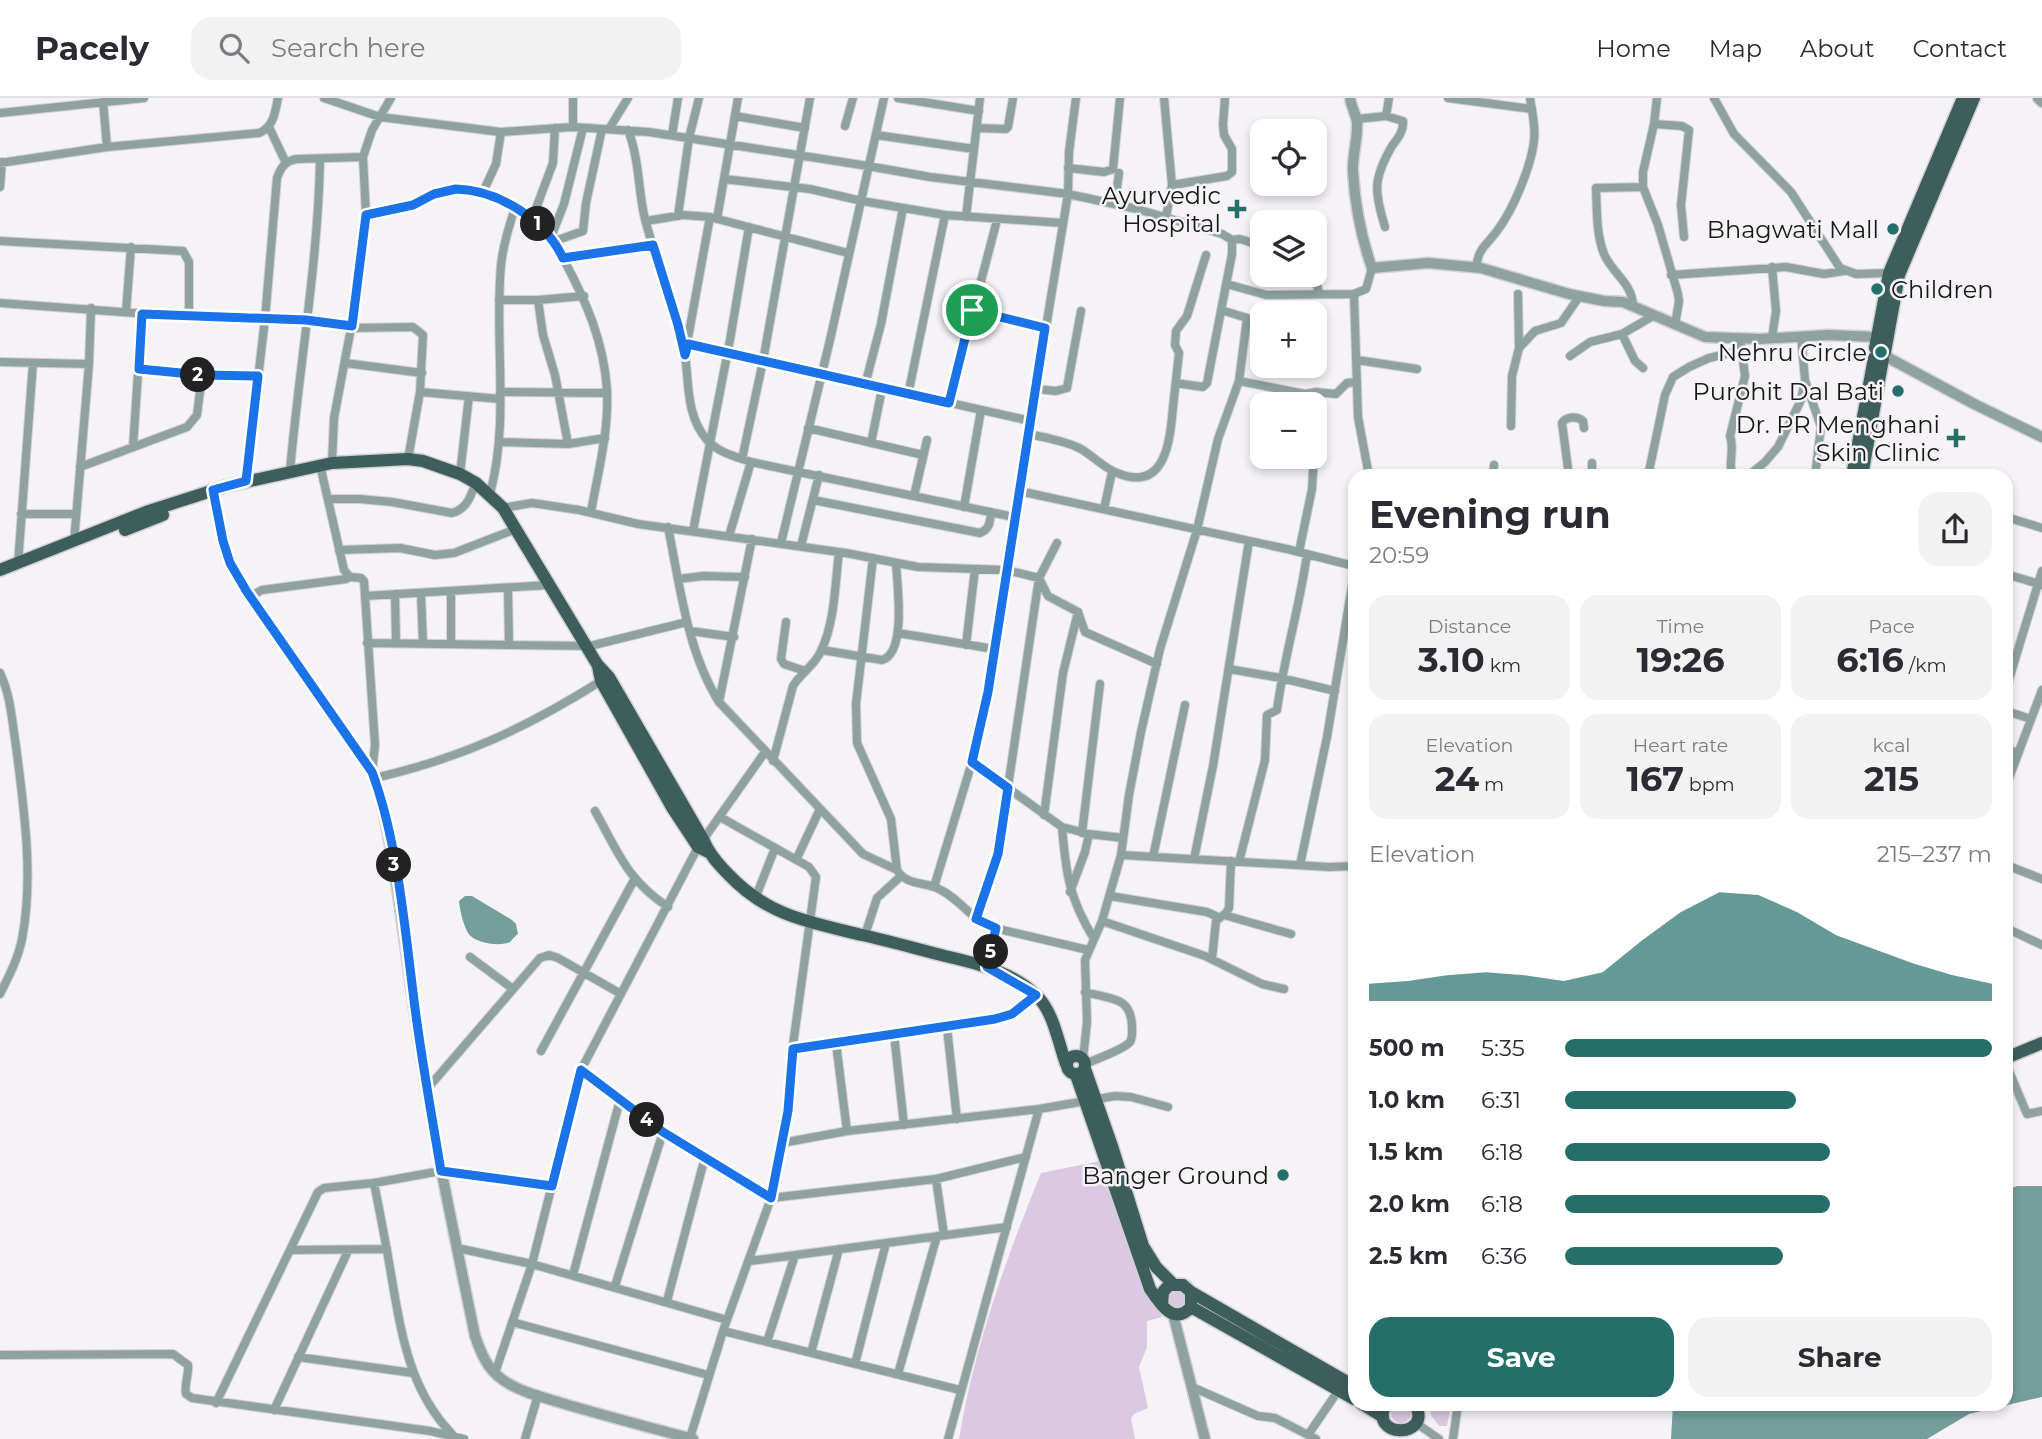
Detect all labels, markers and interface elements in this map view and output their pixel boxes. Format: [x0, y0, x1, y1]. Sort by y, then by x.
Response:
search box [191, 17, 681, 80]
text: Pacely [35, 28, 149, 68]
icon: search [215, 29, 253, 67]
text: Search here [271, 32, 426, 64]
text: Home [1596, 34, 1671, 63]
text: Map [1709, 34, 1762, 63]
text: About [1800, 34, 1874, 63]
text: Contact [1912, 34, 2007, 63]
map controls [1250, 119, 1327, 469]
button: locate [1250, 119, 1327, 196]
place label: Ayurvedic Hospital [1102, 181, 1221, 238]
marker: Ayurvedic Hospital [1227, 199, 1247, 219]
pin: 1 [520, 206, 556, 242]
button: layers [1250, 210, 1327, 287]
text: 1 [534, 212, 541, 235]
place label: Bhagwati Mall [1707, 215, 1879, 244]
marker: Bhagwati Mall [1885, 221, 1901, 237]
place label: Children [1891, 275, 1993, 304]
pin [942, 280, 1002, 340]
marker: Children [1869, 281, 1885, 297]
icon: arrive [953, 291, 991, 329]
button: + [1250, 301, 1327, 378]
place label: Nehru Circle [1718, 338, 1867, 367]
marker: Nehru Circle [1873, 344, 1889, 360]
pin: 2 [180, 358, 216, 392]
text: 2 [192, 363, 203, 386]
place label: Purohit Dal Bati [1693, 377, 1884, 406]
marker: Purohit Dal Bati [1890, 383, 1906, 399]
button: − [1250, 392, 1327, 469]
place label: Dr. PR Menghani Skin Clinic [1736, 410, 1940, 467]
marker: Dr. PR Menghani Skin Clinic [1946, 428, 1966, 448]
text: Evening run [1369, 491, 1611, 538]
button: share [1918, 492, 1992, 566]
text: 20:59 [1369, 541, 1429, 569]
text: Distance [1428, 615, 1511, 638]
text: Time [1657, 615, 1704, 638]
text: Pace [1868, 615, 1915, 638]
text: 3.10 [1418, 638, 1485, 681]
text: 19:26 [1636, 638, 1725, 681]
text: 6:16 [1836, 638, 1904, 681]
text: km [1485, 654, 1521, 677]
text: /km [1904, 654, 1947, 677]
text: Elevation [1426, 734, 1513, 757]
text: Heart rate [1633, 734, 1728, 757]
text: kcal [1873, 734, 1910, 757]
text: 24 [1435, 757, 1479, 800]
text: 167 [1626, 757, 1684, 800]
text: 215 [1864, 757, 1919, 800]
text: m [1479, 773, 1504, 796]
text: bpm [1684, 773, 1735, 796]
text: Elevation [1369, 840, 1475, 868]
text: 215–237 m [1877, 840, 1992, 868]
pin: 3 [376, 848, 412, 882]
text: 3 [388, 853, 399, 876]
pin: 5 [974, 934, 1009, 970]
text: 5 [985, 940, 996, 963]
text: 500 m [1369, 1034, 1445, 1062]
text: 5:35 [1481, 1034, 1525, 1062]
text: 1.0 km [1369, 1086, 1445, 1114]
text: 6:31 [1481, 1086, 1521, 1114]
pin: 4 [630, 1102, 664, 1138]
text: 4 [640, 1108, 653, 1131]
text: 1.5 km [1369, 1138, 1443, 1166]
text: 6:18 [1481, 1138, 1523, 1166]
place label: Banger Ground [1082, 1161, 1269, 1190]
marker: Banger Ground [1275, 1167, 1291, 1183]
text: 2.0 km [1369, 1190, 1450, 1218]
text: 6:18 [1481, 1190, 1523, 1218]
text: 2.5 km [1369, 1242, 1448, 1270]
text: 6:36 [1481, 1242, 1527, 1270]
button: Save [1369, 1317, 1674, 1397]
button: Share [1688, 1317, 1992, 1397]

